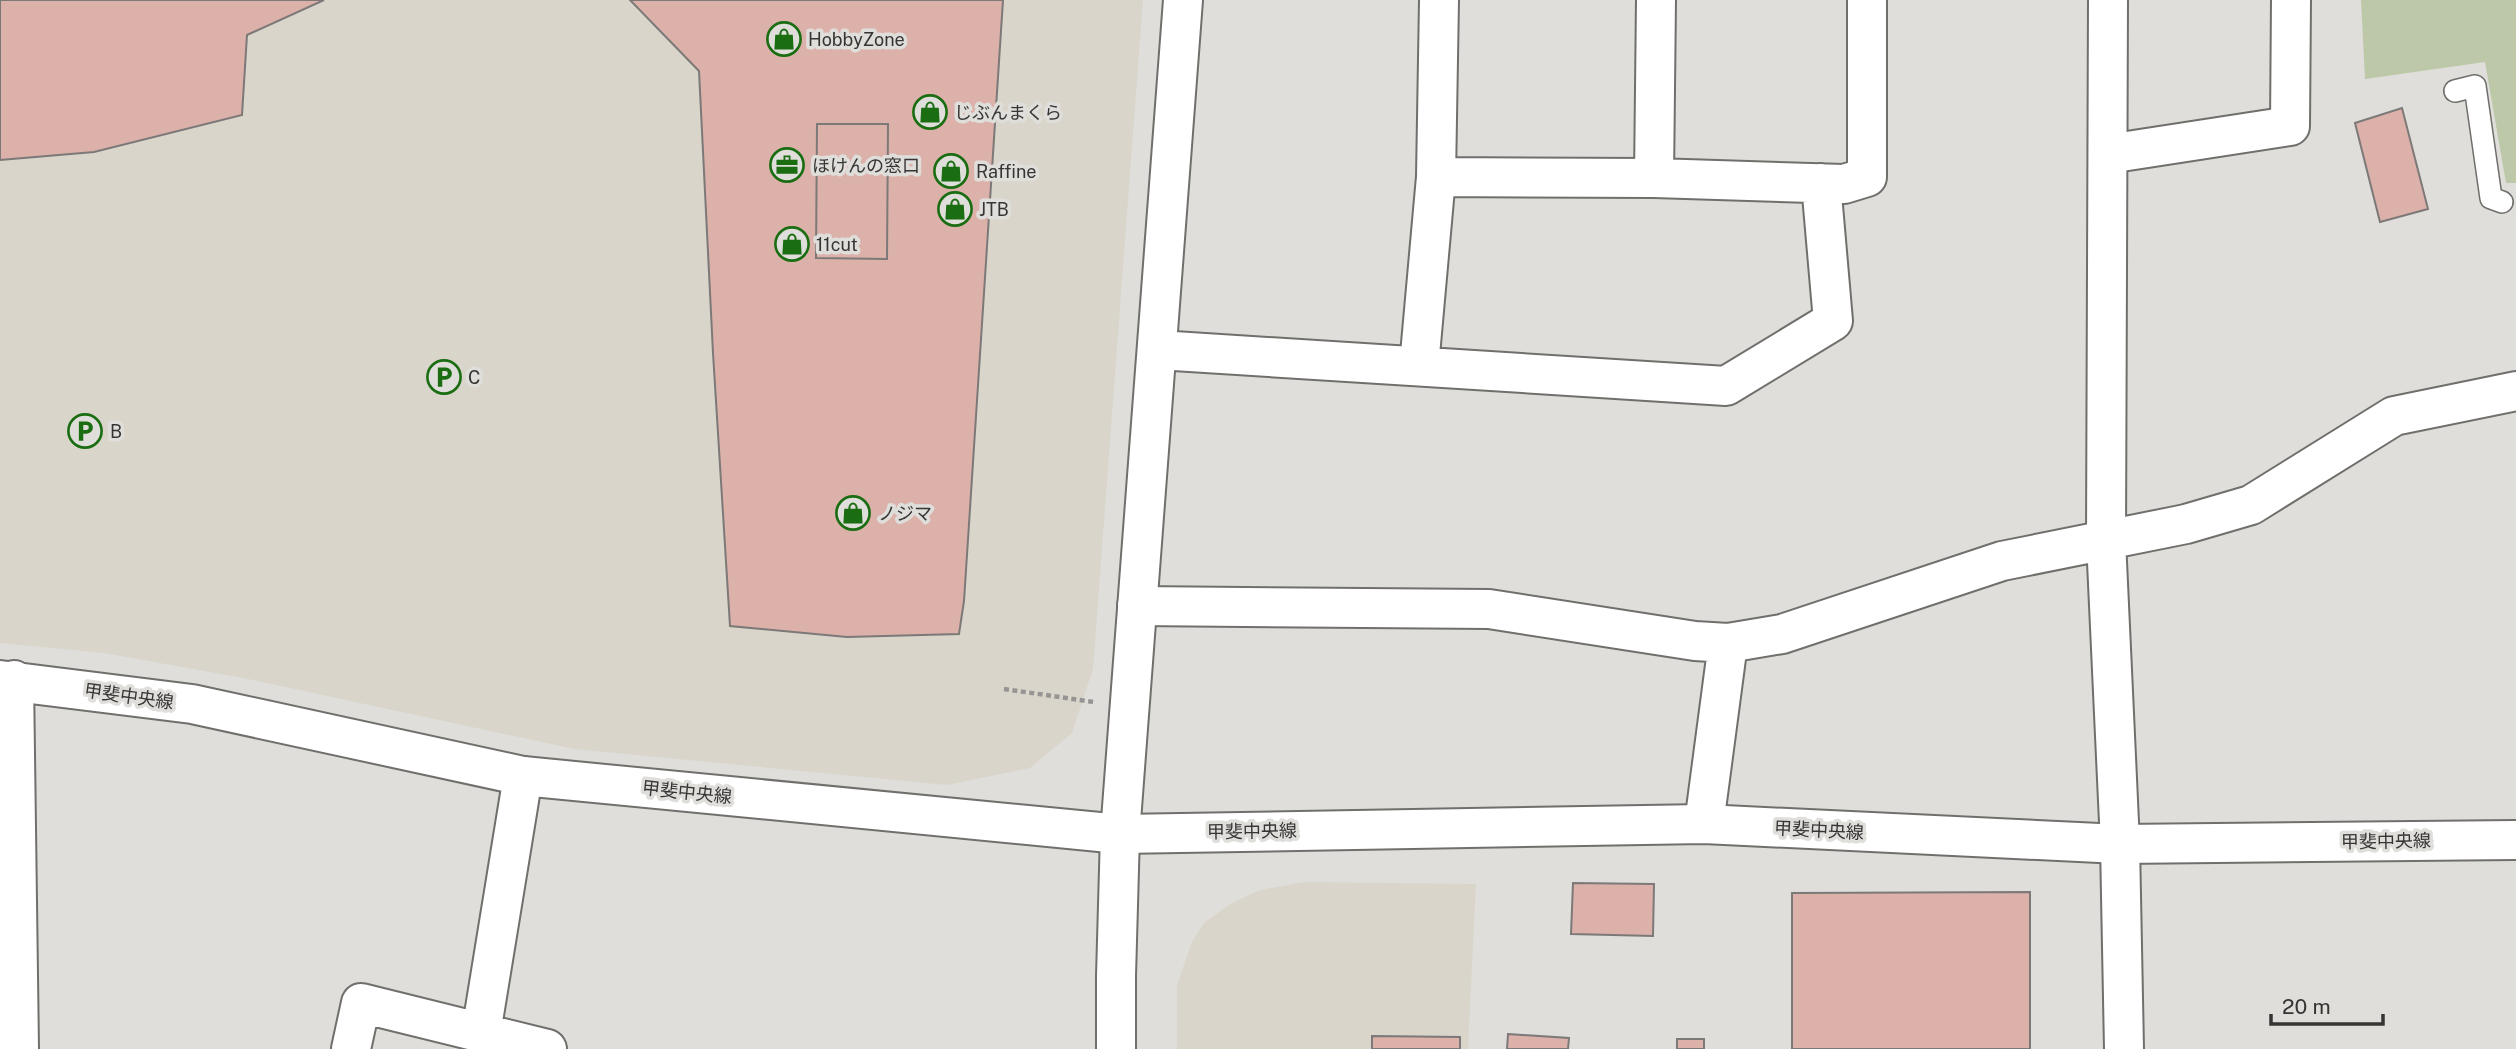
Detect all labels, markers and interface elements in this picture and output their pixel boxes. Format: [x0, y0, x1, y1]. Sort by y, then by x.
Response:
shop icon: HobbyZone [765, 20, 803, 58]
place label: HobbyZone [808, 29, 905, 50]
shop icon: じぶんまくら [911, 93, 949, 131]
place label: じぶんまくら [954, 102, 1062, 123]
office icon: ほけんの窓口 [768, 146, 806, 184]
shop icon: Raffine [932, 152, 970, 190]
place label: ほけんの窓口 [812, 155, 920, 176]
place label: Raffine [976, 161, 1037, 182]
shop icon: JTB [936, 190, 974, 228]
place label: JTB [979, 199, 1009, 220]
shop icon: 11cut [773, 225, 811, 263]
place label: 11cut [816, 234, 858, 255]
parking icon: C [425, 358, 463, 396]
place label: C [468, 367, 480, 388]
parking icon: B [66, 412, 104, 450]
place label: B [110, 421, 122, 442]
shop icon: ノジマ [834, 494, 872, 532]
place label: ノジマ [878, 503, 932, 524]
street label: 甲斐中央線 [83, 679, 175, 713]
street label: 甲斐中央線 [641, 777, 733, 807]
street label: 甲斐中央線 [1774, 817, 1864, 843]
street label: 甲斐中央線 [1207, 820, 1297, 842]
street label: 甲斐中央線 [2341, 830, 2431, 852]
scale bar [2271, 982, 2383, 1026]
text: 20 m [2282, 994, 2331, 1019]

